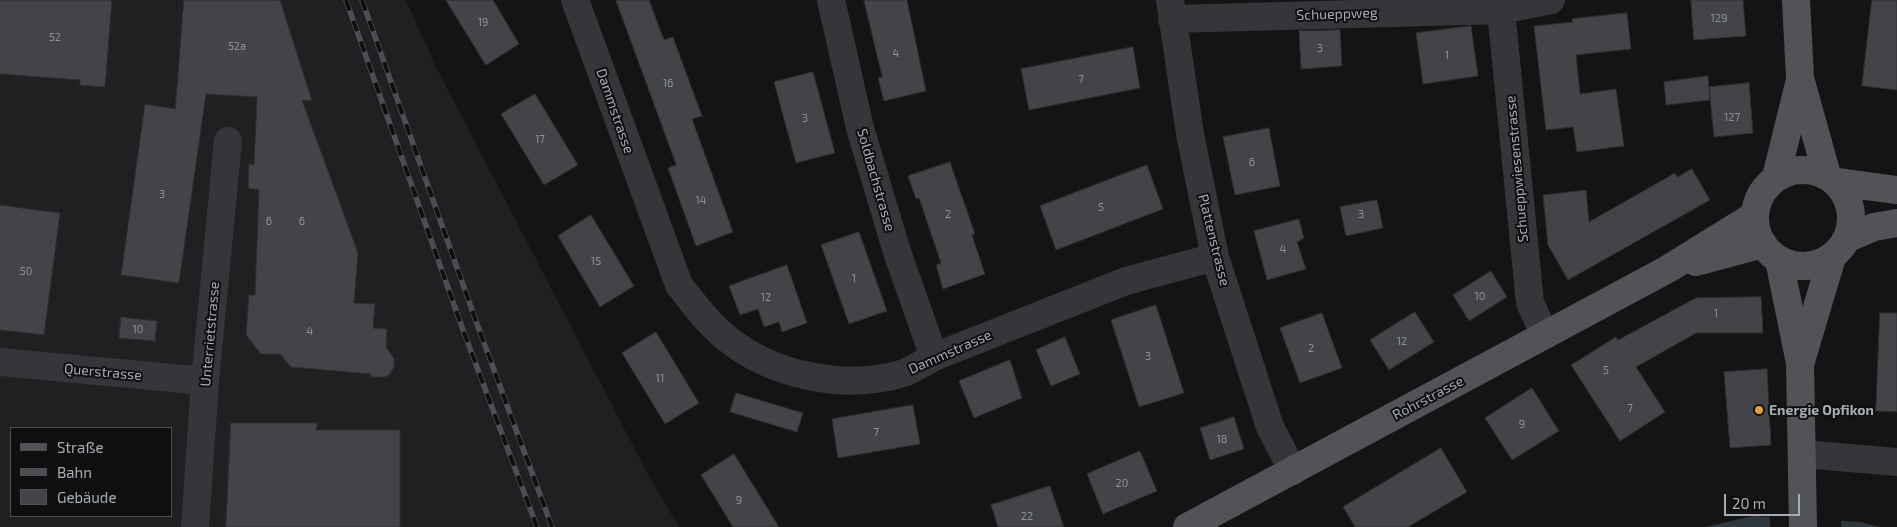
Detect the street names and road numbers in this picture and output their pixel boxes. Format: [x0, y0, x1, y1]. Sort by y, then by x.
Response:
street label: Schueppweg [1296, 4, 1378, 24]
street label: Dammstrasse [593, 66, 637, 156]
street label: Schueppwiesenstrasse [1502, 95, 1532, 243]
street label: Soldbachstrasse [853, 127, 899, 233]
street label: Plattenstrasse [1194, 192, 1234, 288]
street label: Unterrietstrasse [197, 281, 223, 387]
street label: Dammstrasse [906, 326, 994, 378]
street label: Querstrasse [63, 360, 143, 384]
street label: Rohrstrasse [1390, 372, 1466, 424]

